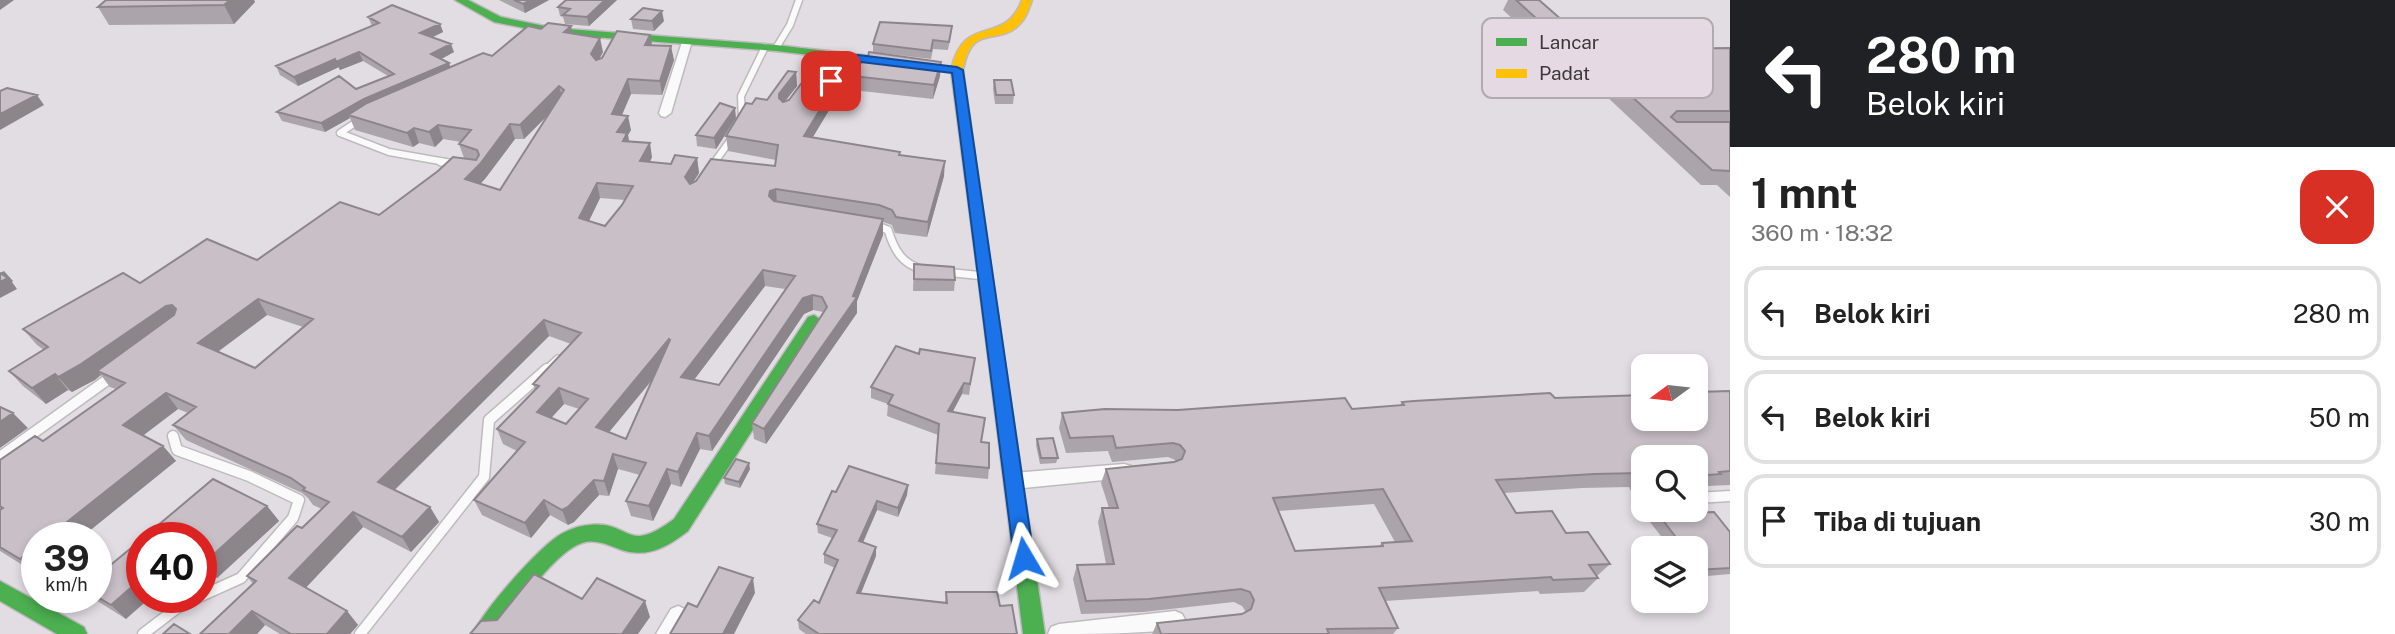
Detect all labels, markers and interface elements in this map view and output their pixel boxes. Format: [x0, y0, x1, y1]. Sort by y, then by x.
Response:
legend [1482, 18, 1713, 98]
text: 280 m [1866, 26, 2016, 84]
icon: left [1751, 28, 1842, 119]
text: Lancar [1539, 31, 1599, 53]
pin [801, 51, 861, 111]
icon: arrive [812, 62, 850, 100]
text: Padat [1539, 62, 1590, 84]
text: Belok kiri [1866, 85, 2005, 122]
text: 1 mnt [1751, 168, 1858, 217]
button: close [2300, 170, 2374, 244]
text: 360 m · 18:32 [1751, 219, 1893, 246]
icon: left [1755, 294, 1793, 332]
text: Belok kiri [1814, 298, 1930, 329]
text: 280 m [2293, 298, 2370, 329]
north arrow [1631, 354, 1708, 430]
map controls [1631, 354, 1708, 613]
icon: left [1755, 398, 1793, 436]
text: Belok kiri [1814, 402, 1930, 433]
text: 50 m [2309, 402, 2370, 433]
button: search [1631, 445, 1708, 522]
icon: arrive [1755, 502, 1793, 540]
text: Tiba di tujuan [1814, 506, 1981, 537]
text: 30 m [2309, 506, 2370, 537]
position arrow [987, 521, 1061, 595]
speed limit sign: 40 [126, 522, 217, 613]
button: layers [1631, 536, 1708, 613]
text: 39 [43, 538, 90, 579]
text: km/h [45, 574, 88, 595]

